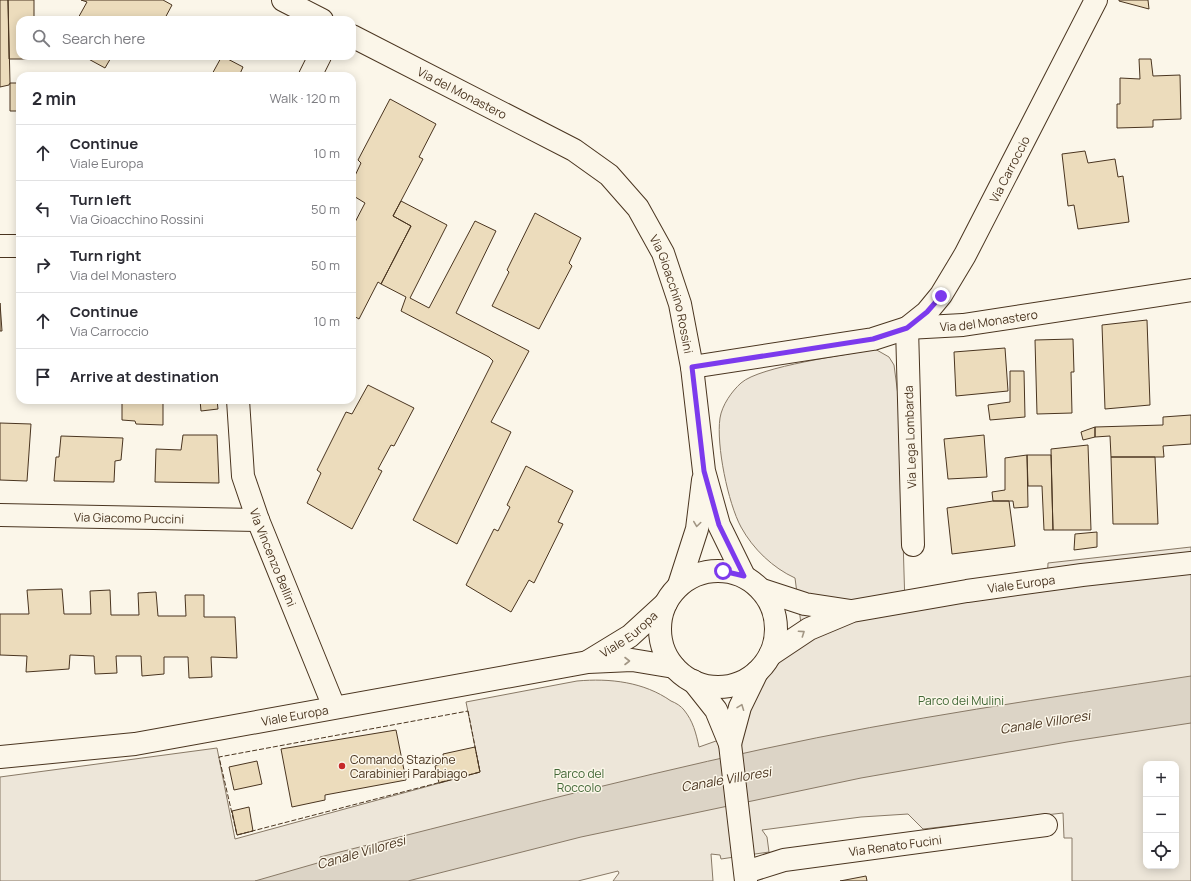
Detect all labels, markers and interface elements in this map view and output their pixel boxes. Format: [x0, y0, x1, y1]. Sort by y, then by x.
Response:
search box [16, 16, 356, 60]
icon: search [30, 27, 52, 49]
text: Search here [62, 28, 145, 49]
street label: Via del Monastero [415, 63, 510, 123]
text: 2 min [32, 87, 76, 110]
text: Walk · 120 m [270, 89, 340, 107]
text: Continue [70, 133, 138, 154]
street label: Via Carroccio [985, 133, 1033, 205]
icon: ahead [32, 142, 54, 164]
text: 10 m [313, 144, 340, 162]
text: Viale Europa [70, 154, 143, 172]
text: Turn left [70, 189, 132, 210]
icon: left [32, 198, 54, 220]
text: 50 m [311, 200, 340, 218]
text: Via Gioacchino Rossini [70, 210, 204, 228]
street label: Via Gioacchino Rossini [646, 232, 698, 355]
text: Turn right [70, 245, 141, 266]
icon: right [32, 254, 54, 276]
text: 50 m [311, 256, 340, 274]
text: Via del Monastero [70, 266, 177, 284]
route end [932, 287, 950, 305]
text: Continue [70, 301, 138, 322]
street label: Via del Monastero [939, 305, 1039, 335]
icon: ahead [32, 310, 54, 332]
text: 10 m [313, 312, 340, 330]
text: Via Carroccio [70, 322, 149, 340]
icon: arrive [32, 366, 54, 388]
text: Arrive at destination [70, 366, 219, 387]
street label: Via Lega Lombarda [900, 385, 920, 489]
street label: Via Vincenzo Bellini [246, 506, 301, 609]
street label: Via Giacomo Puccini [74, 508, 184, 527]
one-way arrow [693, 520, 702, 527]
route start [714, 562, 732, 580]
street label: Viale Europa [987, 570, 1056, 597]
street label: Viale Europa [597, 607, 661, 661]
one-way arrow [798, 631, 805, 638]
one-way arrow [624, 657, 630, 665]
park label: Parco dei Mulini [918, 692, 1004, 709]
street label: Viale Europa [260, 701, 330, 729]
one-way arrow [736, 704, 744, 711]
water label: Canale Villoresi [999, 706, 1093, 738]
place label: Comando Stazione Carabinieri Parabiago [350, 751, 468, 782]
marker: Comando Stazione Carabinieri Parabiago [337, 761, 347, 771]
map controls [1143, 761, 1179, 869]
button: + [1143, 761, 1179, 797]
water label: Canale Villoresi [680, 762, 774, 796]
park label: Parco del Roccolo [554, 765, 604, 796]
button: − [1143, 797, 1179, 833]
water label: Canale Villoresi [315, 830, 409, 873]
street label: Via Renato Fucini [848, 831, 943, 860]
button: locate [1143, 833, 1179, 869]

